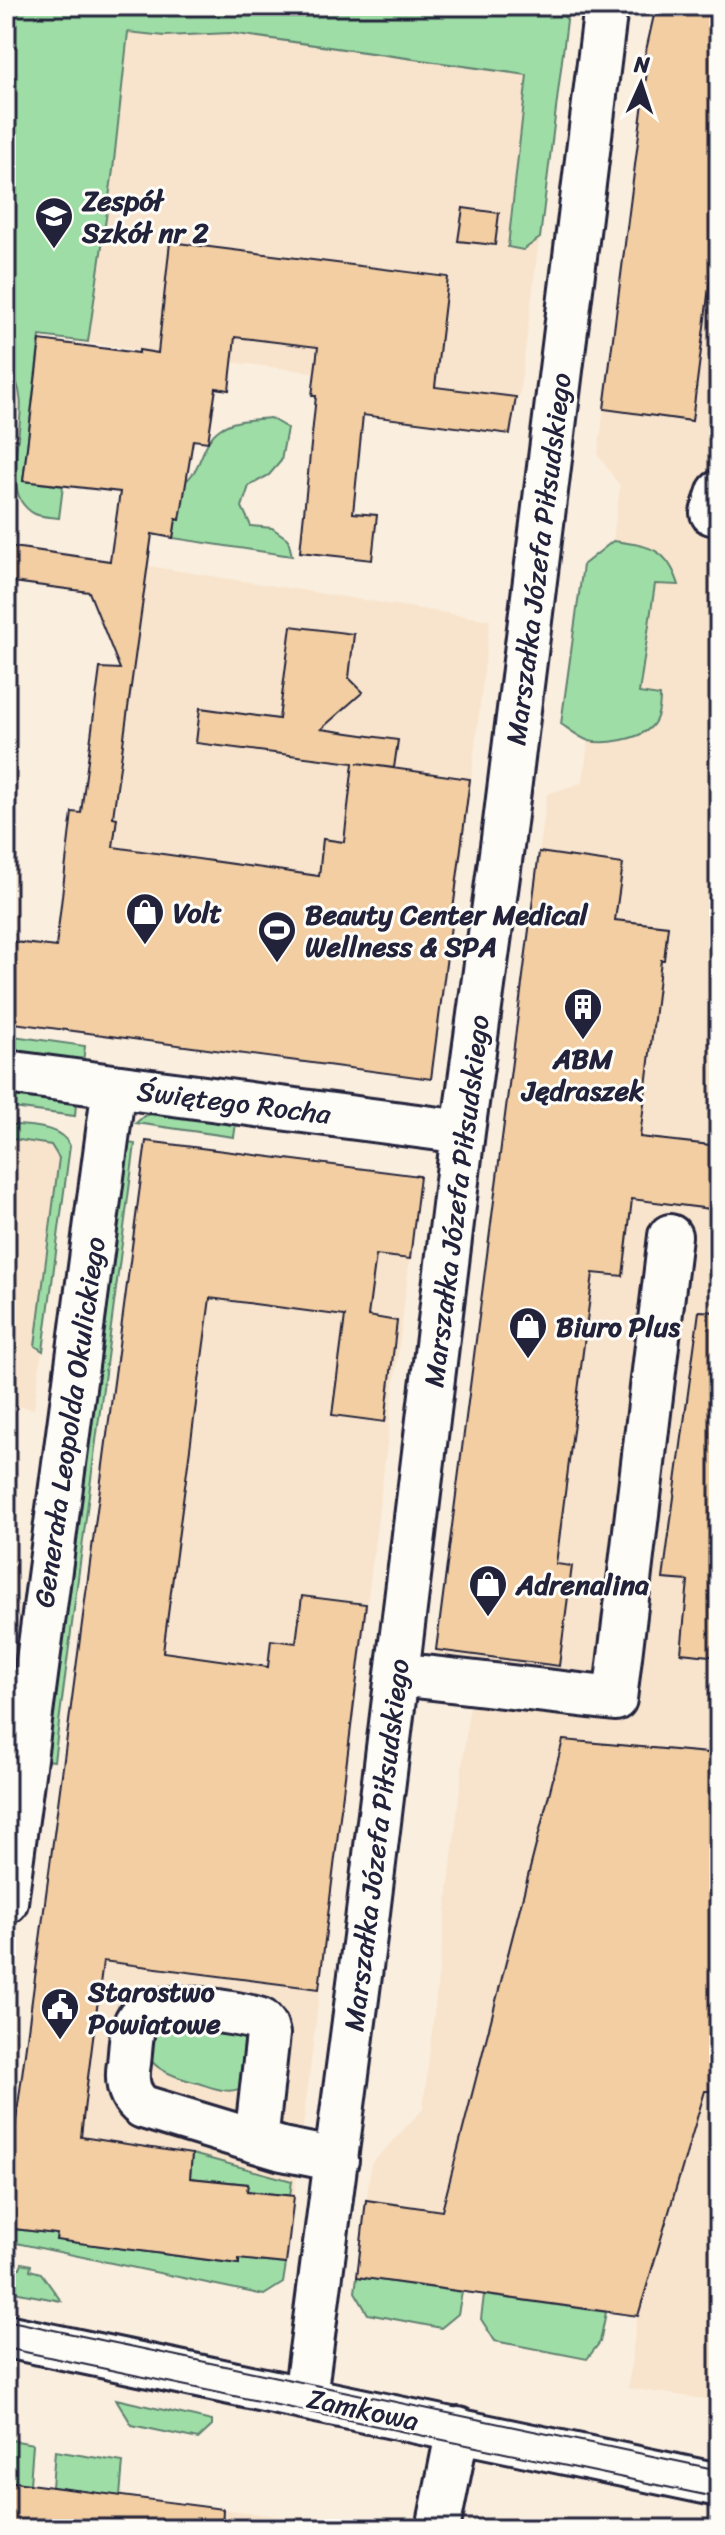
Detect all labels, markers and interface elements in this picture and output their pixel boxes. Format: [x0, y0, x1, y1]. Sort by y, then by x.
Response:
north arrow [601, 44, 681, 124]
text: N [632, 45, 651, 84]
place label: Zespół Szkół nr 2 [81, 176, 209, 257]
school or university icon: Zespół Szkół nr 2 [33, 195, 75, 250]
street label: Marszałka Józefa Piłsudskiego [491, 370, 586, 748]
place label: Volt [173, 888, 222, 937]
place label: Beauty Center Medical Wellness & SPA [305, 890, 588, 971]
shop icon: Volt [124, 891, 166, 946]
sports icon: Beauty Center Medical Wellness & SPA [256, 909, 298, 964]
building icon: ABM Jędraszek [562, 986, 604, 1041]
street label: Marszałka Józefa Piłsudskiego [409, 1012, 504, 1390]
place label: ABM Jędraszek [520, 1034, 645, 1115]
street label: Świętego Rocha [134, 1066, 335, 1139]
street label: Generała Leopolda Okulickiego [19, 1234, 120, 1611]
place label: Biuro Plus [556, 1302, 680, 1351]
shop icon: Biuro Plus [507, 1305, 549, 1360]
place label: Adrenalina [515, 1560, 649, 1609]
shop icon: Adrenalina [467, 1563, 509, 1618]
street label: Marszałka Józefa Piłsudskiego [329, 1656, 424, 2034]
place label: Starostwo Powiatowe [87, 1967, 221, 2048]
public building icon: Starostwo Powiatowe [39, 1986, 81, 2041]
street label: Zamkowa [302, 2374, 423, 2445]

